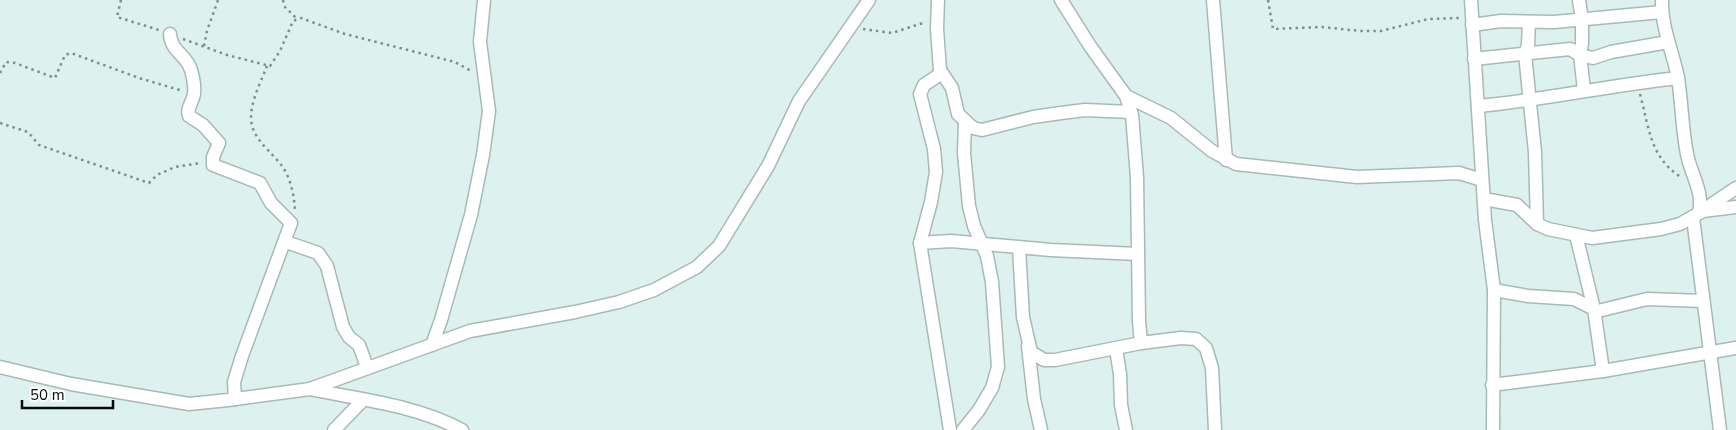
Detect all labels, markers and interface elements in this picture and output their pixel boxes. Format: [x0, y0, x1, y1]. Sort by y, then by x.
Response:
scale bar [22, 378, 114, 410]
text: 50 m [30, 385, 65, 405]

